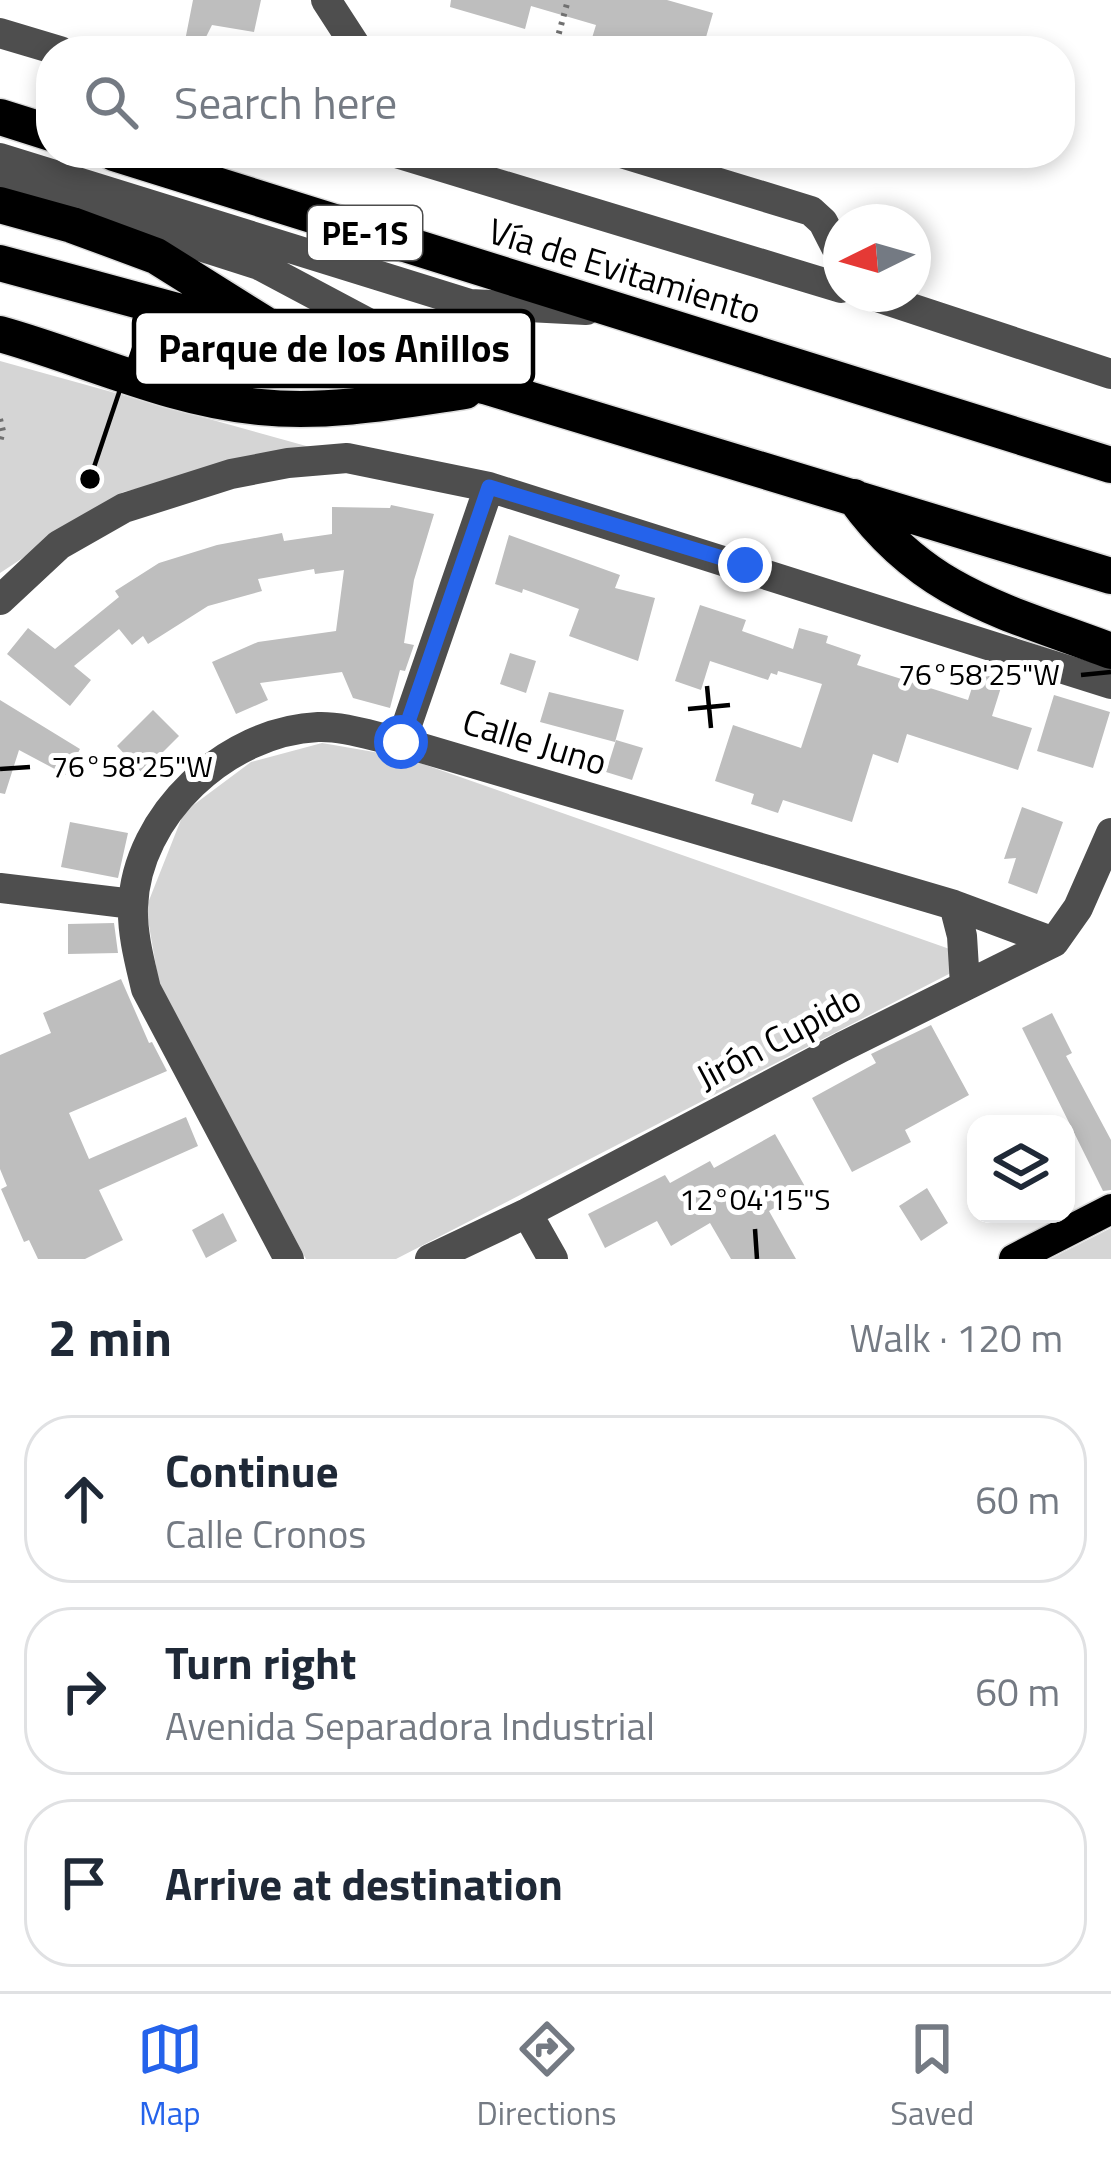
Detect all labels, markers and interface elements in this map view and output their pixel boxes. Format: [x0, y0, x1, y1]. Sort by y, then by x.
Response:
search box [36, 36, 1075, 168]
text: Search here [174, 68, 397, 136]
icon: search [78, 69, 144, 135]
street label: Vía de Evitamiento [482, 202, 768, 338]
north arrow [823, 204, 931, 312]
road number: PE-1S [308, 206, 422, 260]
callout: Parque de los Anillos [134, 311, 533, 386]
text: Parque de los Anillos [158, 318, 510, 377]
route end [718, 538, 772, 592]
text: 76°58'25"W [898, 651, 1060, 697]
street label: Calle Juno [456, 693, 614, 789]
route start [374, 715, 428, 769]
text: 76°58'25"W [51, 743, 213, 789]
street label: Jirón Cupido [686, 970, 870, 1104]
map controls [967, 1115, 1075, 1223]
button: layers [967, 1115, 1075, 1223]
text: 12°04'15"S [679, 1176, 831, 1222]
text: 2 min [48, 1298, 172, 1376]
text: Walk · 120 m [849, 1308, 1063, 1367]
text: Continue [165, 1436, 339, 1504]
icon: ahead [51, 1466, 117, 1532]
text: 60 m [975, 1470, 1060, 1529]
text: Calle Cronos [165, 1504, 366, 1563]
text: Turn right [165, 1628, 356, 1696]
icon: right [51, 1658, 117, 1724]
text: 60 m [975, 1662, 1060, 1721]
text: Avenida Separadora Industrial [165, 1696, 655, 1755]
text: Arrive at destination [165, 1849, 563, 1917]
icon: arrive [51, 1850, 117, 1916]
tab: Map [137, 2016, 203, 2138]
tab: Directions [477, 2016, 616, 2138]
tab: Saved [890, 2016, 974, 2138]

